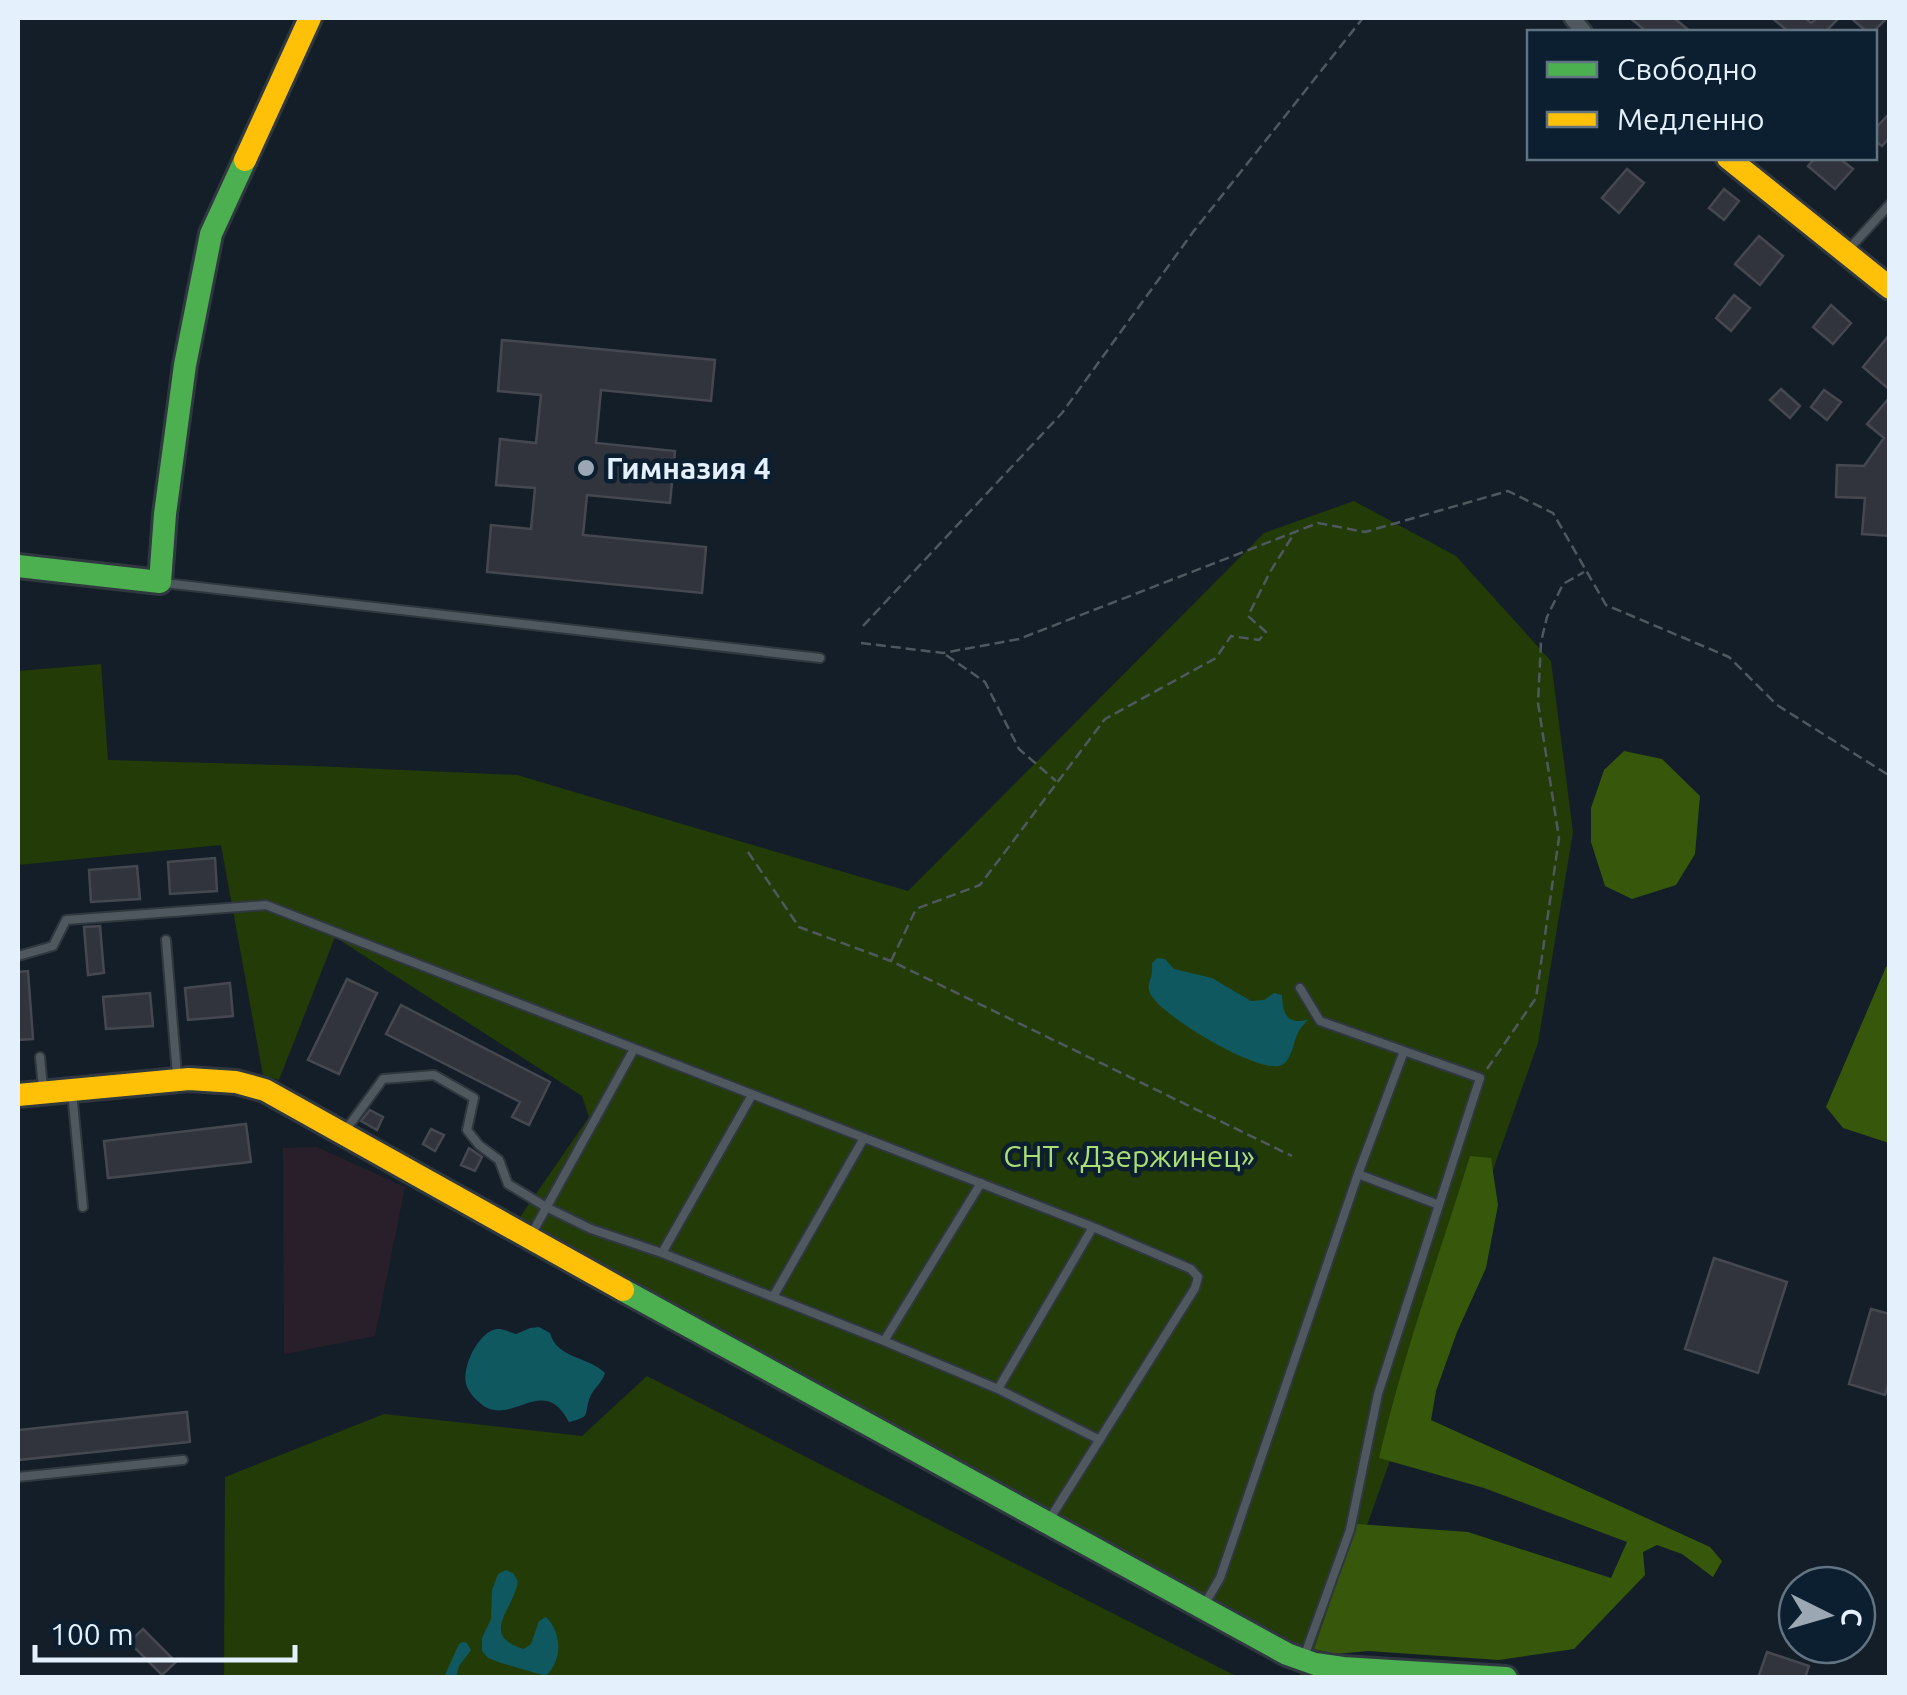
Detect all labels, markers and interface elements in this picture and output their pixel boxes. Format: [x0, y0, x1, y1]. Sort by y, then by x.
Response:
legend [1527, 30, 1877, 160]
text: Свободно [1617, 52, 1757, 86]
text: Медленно [1617, 102, 1765, 136]
place label: Гимназия 4 [606, 451, 771, 485]
marker: Гимназия 4 [575, 457, 597, 479]
park label: СНТ «Дзержинец» [1003, 1139, 1255, 1173]
north arrow [1777, 1565, 1877, 1665]
scale bar [35, 1600, 295, 1662]
text: С [1836, 1607, 1869, 1628]
text: 100 m [50, 1617, 134, 1651]

